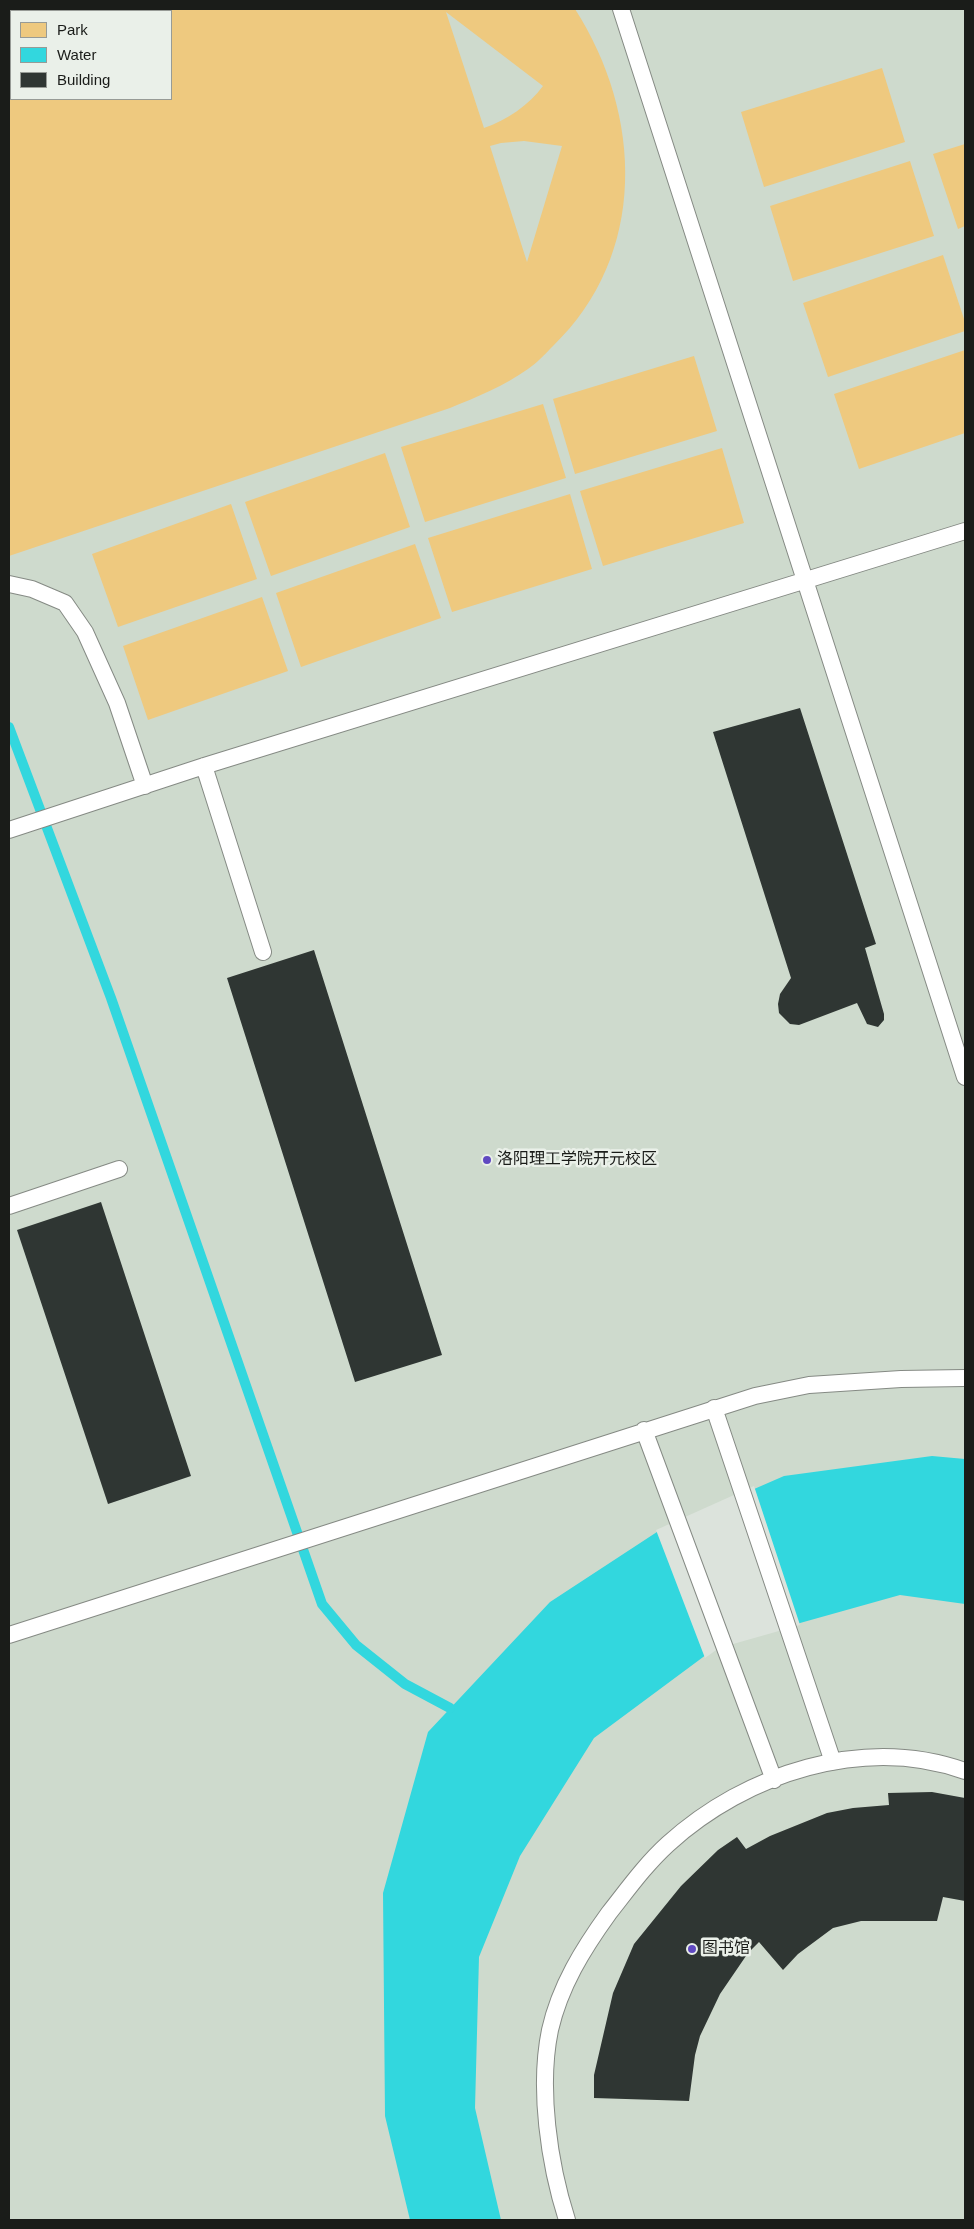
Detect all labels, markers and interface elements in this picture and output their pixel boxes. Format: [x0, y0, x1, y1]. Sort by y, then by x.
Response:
legend [10, 10, 172, 100]
text: Park [57, 21, 88, 38]
text: Water [57, 46, 96, 63]
text: Building [57, 71, 110, 88]
place label: 洛阳理工学院开元校区 [497, 1150, 657, 1170]
marker: 洛阳理工学院开元校区 [481, 1154, 493, 1166]
place label: 图书馆 [702, 1939, 750, 1959]
marker: 图书馆 [686, 1943, 698, 1955]

